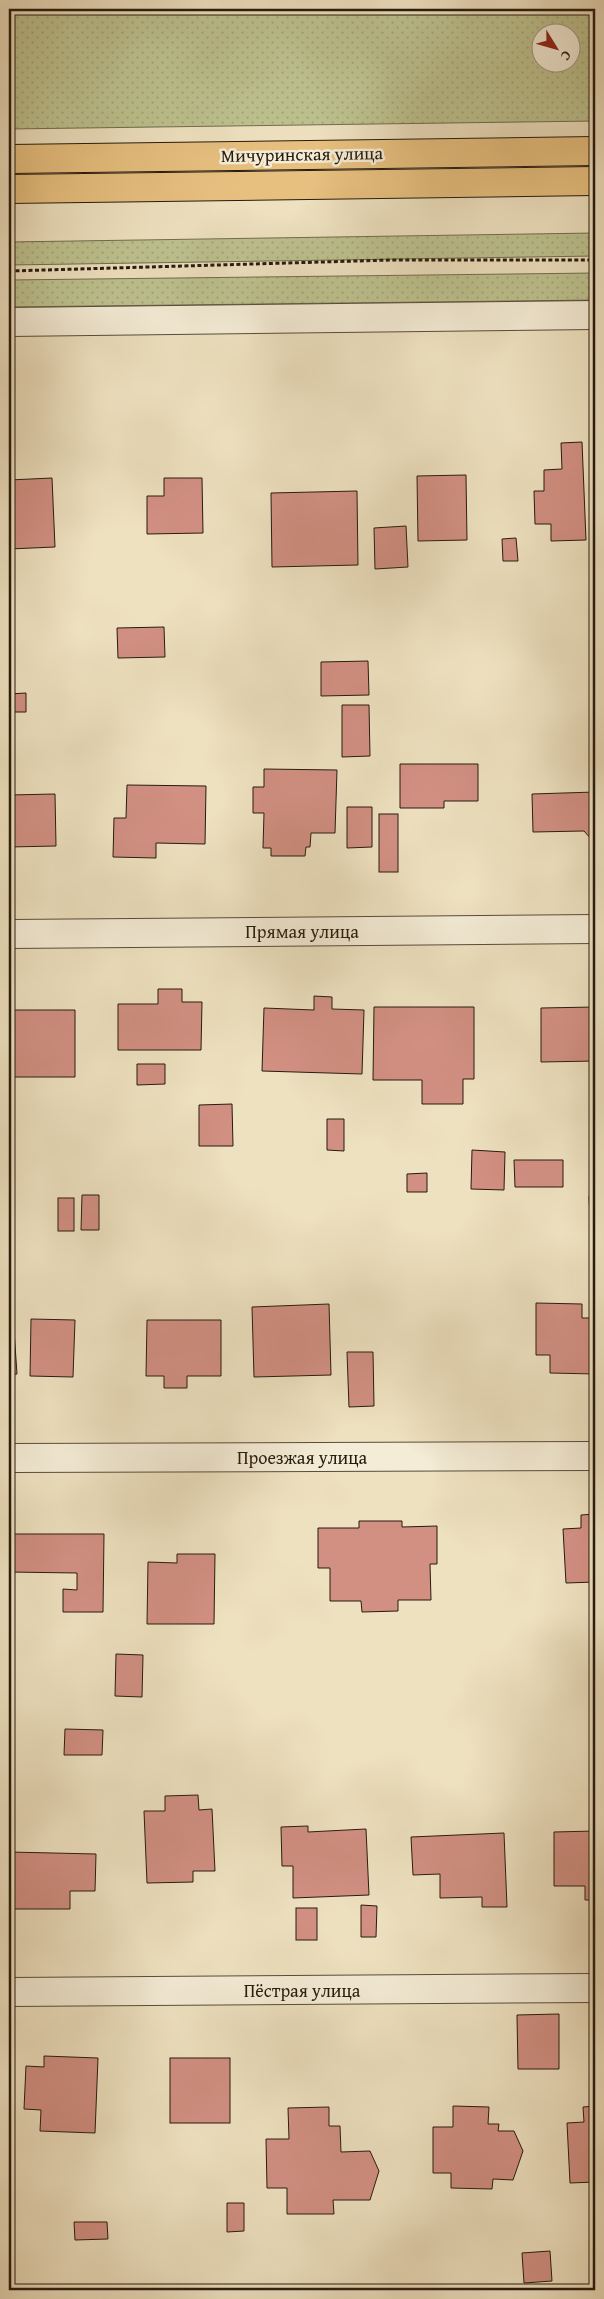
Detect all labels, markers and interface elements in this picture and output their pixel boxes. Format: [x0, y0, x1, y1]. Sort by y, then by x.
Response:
north arrow [532, 22, 582, 72]
text: С [556, 47, 577, 65]
street label: Мичуринская улица [221, 139, 384, 169]
street label: Прямая улица [245, 918, 359, 945]
street label: Проезжая улица [237, 1444, 368, 1471]
street label: Пёстрая улица [244, 1977, 361, 2004]

